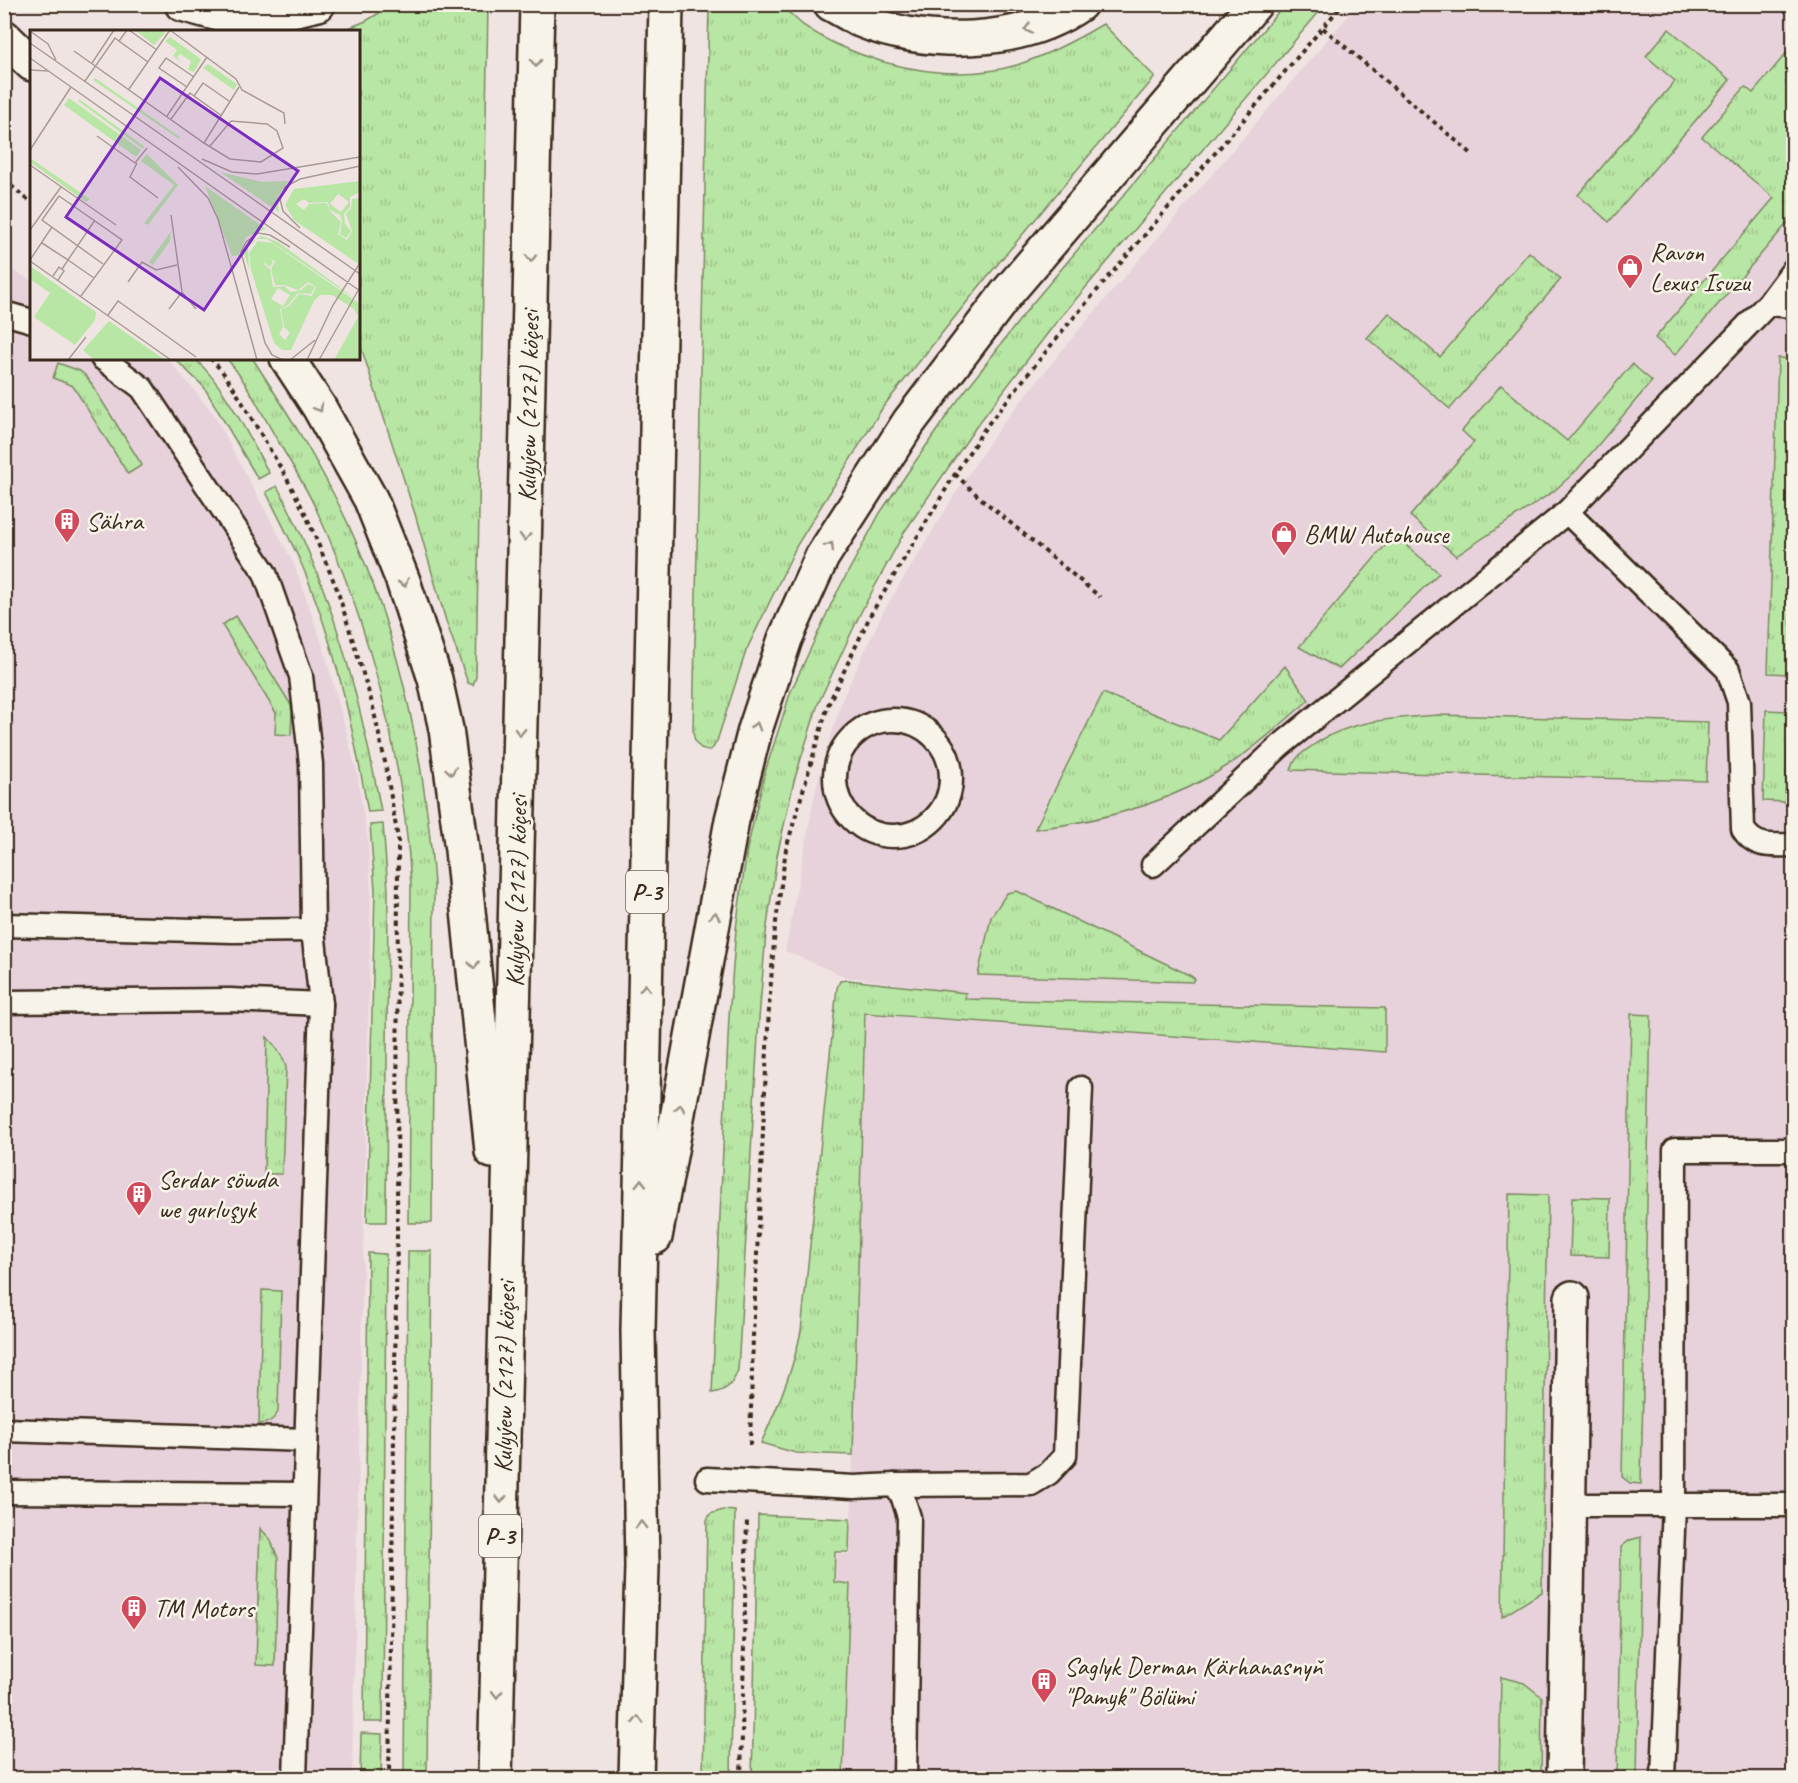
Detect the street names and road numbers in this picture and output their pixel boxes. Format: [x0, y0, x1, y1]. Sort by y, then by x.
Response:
street label: Kulyýew (2127) köçesi [510, 307, 547, 502]
street label: Kulyýew (2127) köçesi [498, 792, 535, 987]
road number: P-3 [626, 871, 668, 913]
street label: Kulyýew (2127) köçesi [486, 1278, 523, 1473]
road number: P-3 [479, 1515, 521, 1557]

